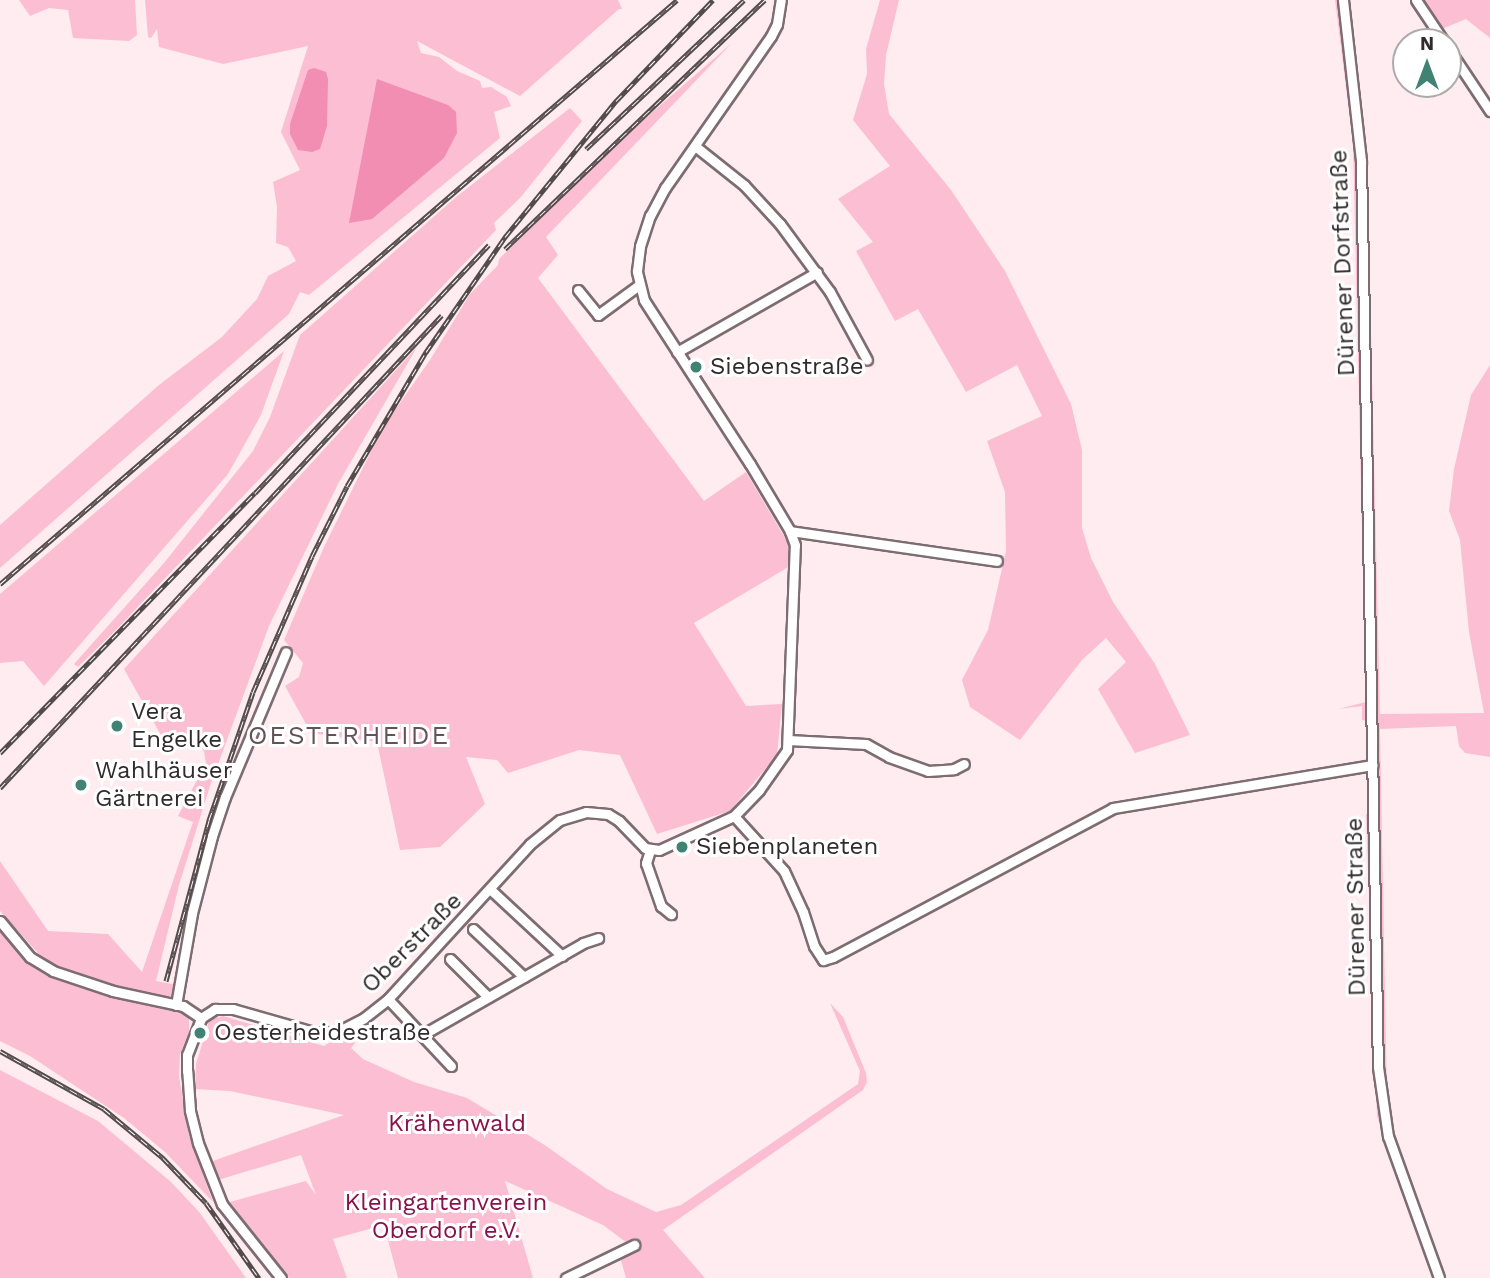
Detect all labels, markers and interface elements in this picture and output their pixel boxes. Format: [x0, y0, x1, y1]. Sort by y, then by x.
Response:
north arrow [1392, 28, 1462, 98]
text: N [1420, 32, 1434, 55]
street label: Dürener Dorfstraße [1325, 149, 1361, 377]
place label: Siebenstraße [710, 353, 864, 381]
marker: Siebenstraße [688, 359, 704, 375]
place label: Vera Engelke [131, 698, 222, 754]
marker: Vera Engelke [109, 718, 125, 734]
district label: OESTERHEIDE [249, 720, 449, 752]
place label: Wahlhäuser Gärtnerei [95, 757, 232, 813]
marker: Wahlhäuser Gärtnerei [73, 777, 89, 793]
street label: Dürener Straße [1340, 817, 1372, 997]
place label: Siebenplaneten [696, 833, 878, 861]
marker: Siebenplaneten [674, 839, 690, 855]
street label: Oberstraße [356, 887, 468, 999]
place label: Oesterheidestraße [214, 1019, 431, 1047]
marker: Oesterheidestraße [192, 1025, 208, 1041]
park label: Krähenwald [388, 1110, 526, 1138]
park label: Kleingartenverein Oberdorf e.V. [345, 1189, 547, 1245]

